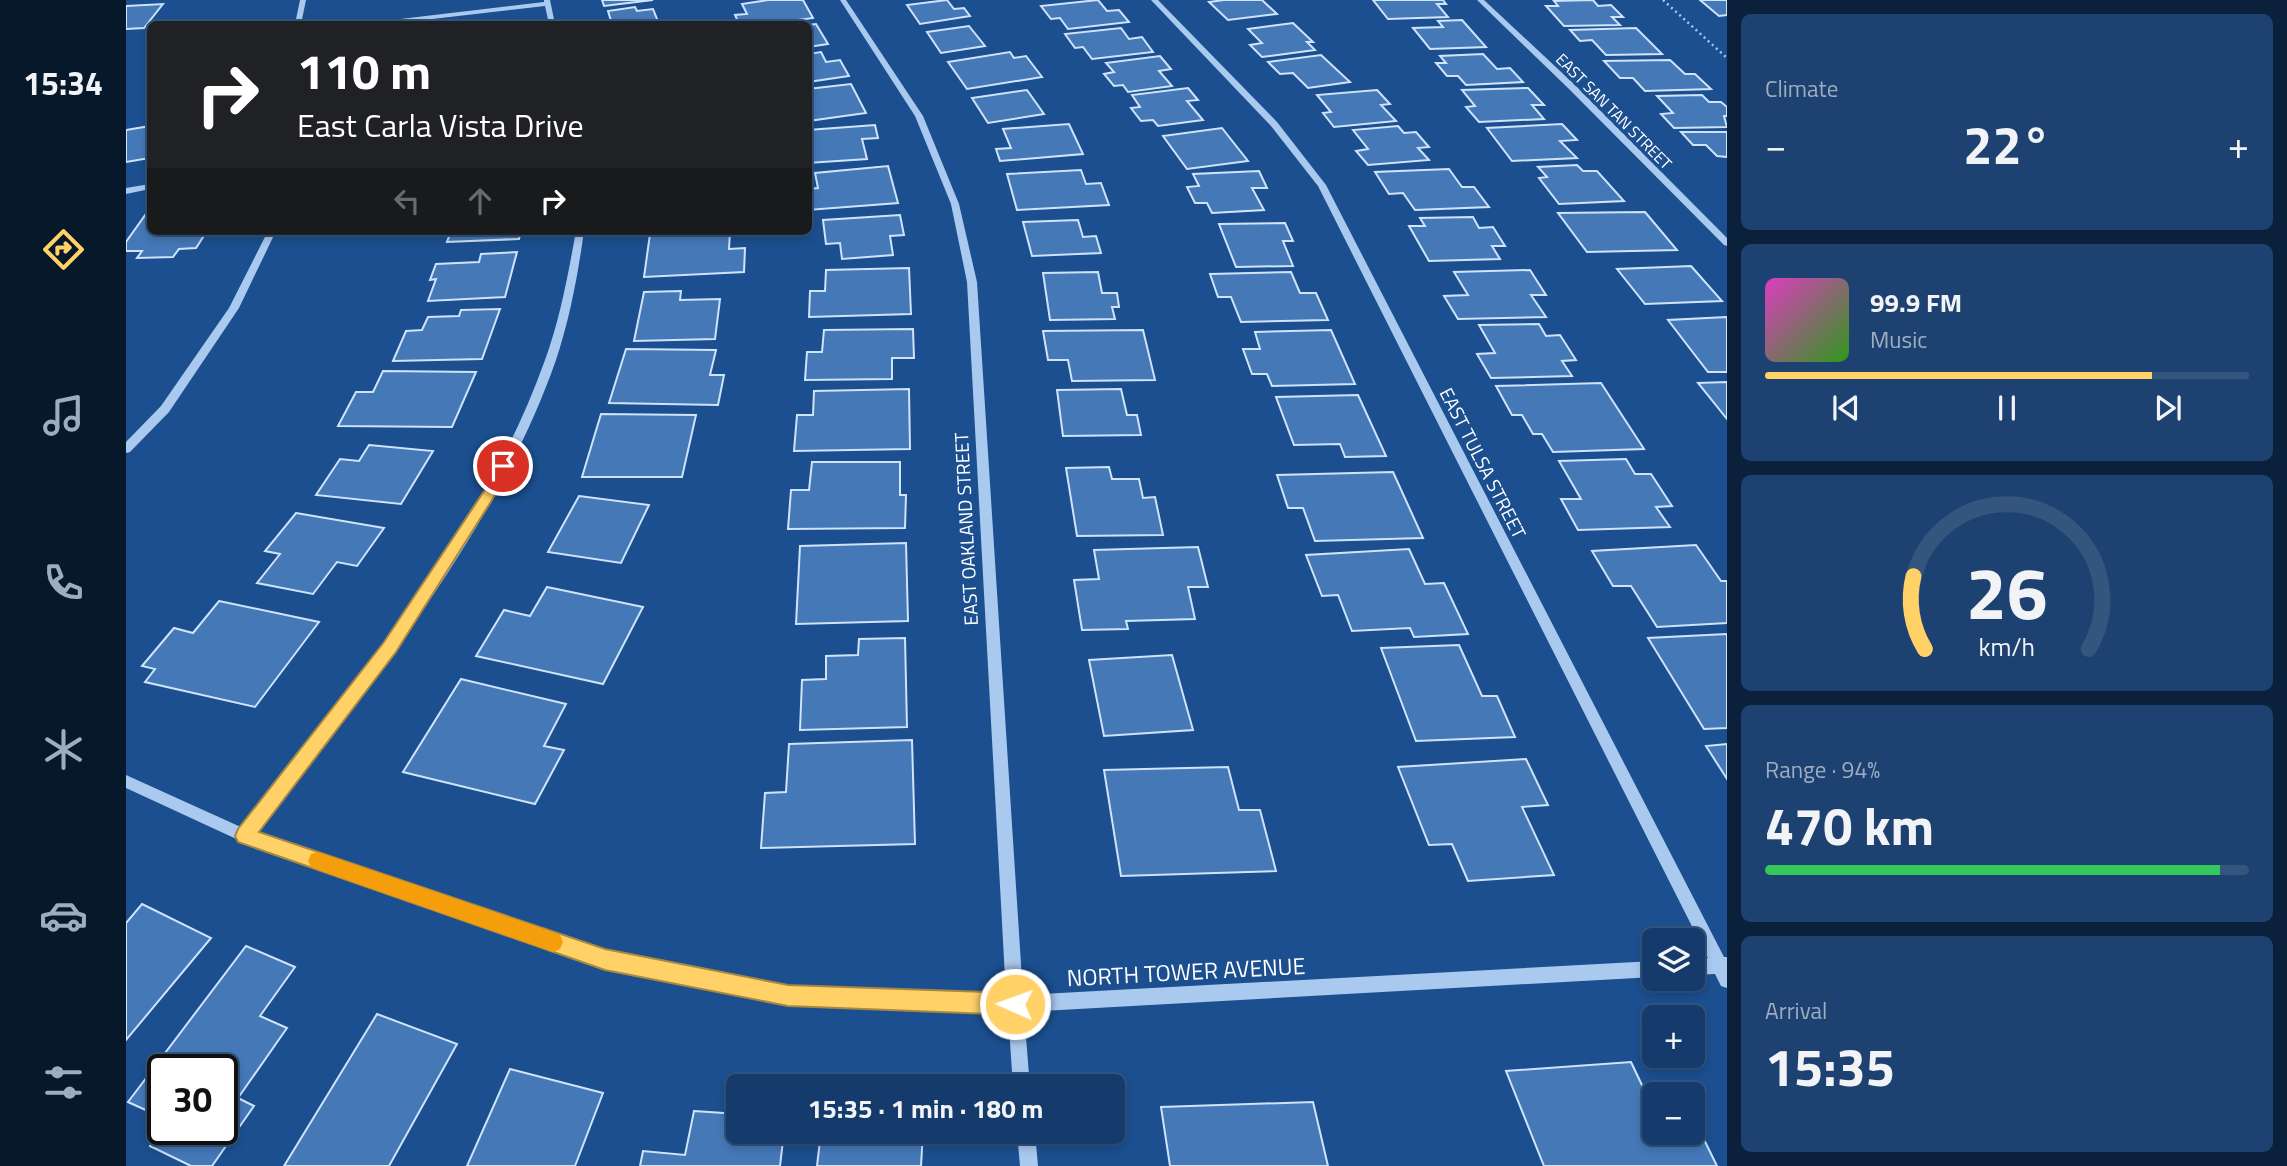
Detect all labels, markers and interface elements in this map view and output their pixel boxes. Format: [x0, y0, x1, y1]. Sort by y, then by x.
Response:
text: 110 m [297, 33, 431, 108]
street label: EAST SAN TAN STREET [1550, 47, 1678, 175]
icon: right [182, 49, 273, 140]
text: 15:34 [23, 59, 103, 107]
text: Climate [1765, 71, 1838, 106]
text: East Carla Vista Drive [297, 101, 584, 149]
text: 22° [1963, 105, 2051, 184]
text: − [1765, 116, 1786, 174]
text: + [2228, 116, 2249, 174]
icon: left [388, 182, 426, 220]
icon: ahead [461, 182, 499, 220]
icon: right [534, 182, 572, 220]
icon: directions [39, 225, 88, 274]
text: 99.9 FM [1870, 283, 1962, 322]
text: Music [1870, 322, 1927, 357]
street label: EAST TULSA STREET [1433, 382, 1534, 543]
icon: previous [1827, 389, 1865, 427]
icon: pause [1988, 389, 2026, 427]
icon: next [2149, 389, 2187, 427]
icon: music [39, 391, 88, 440]
street label: EAST OAKLAND STREET [946, 432, 985, 626]
pin [473, 436, 533, 496]
icon: arrive [484, 447, 522, 485]
text: 26 [1966, 537, 2048, 647]
icon: phone [39, 558, 88, 607]
text: km/h [1979, 628, 2035, 666]
icon: climate [39, 725, 88, 774]
text: Range · 94% [1765, 752, 1880, 787]
text: 470 km [1765, 786, 1934, 865]
icon: car [39, 891, 88, 940]
map controls [1642, 928, 1705, 1145]
button: layers [1642, 928, 1705, 991]
street label: NORTH TOWER AVENUE [1066, 948, 1306, 995]
position arrow [978, 967, 1052, 1041]
text: Arrival [1765, 993, 1827, 1028]
button: + [1642, 1005, 1705, 1068]
text: 15:35 [1765, 1027, 1895, 1106]
speed limit sign: 30 [147, 1054, 238, 1145]
icon: filters [39, 1058, 88, 1107]
button: − [1642, 1082, 1705, 1145]
text: 15:35 · 1 min · 180 m [808, 1089, 1043, 1128]

